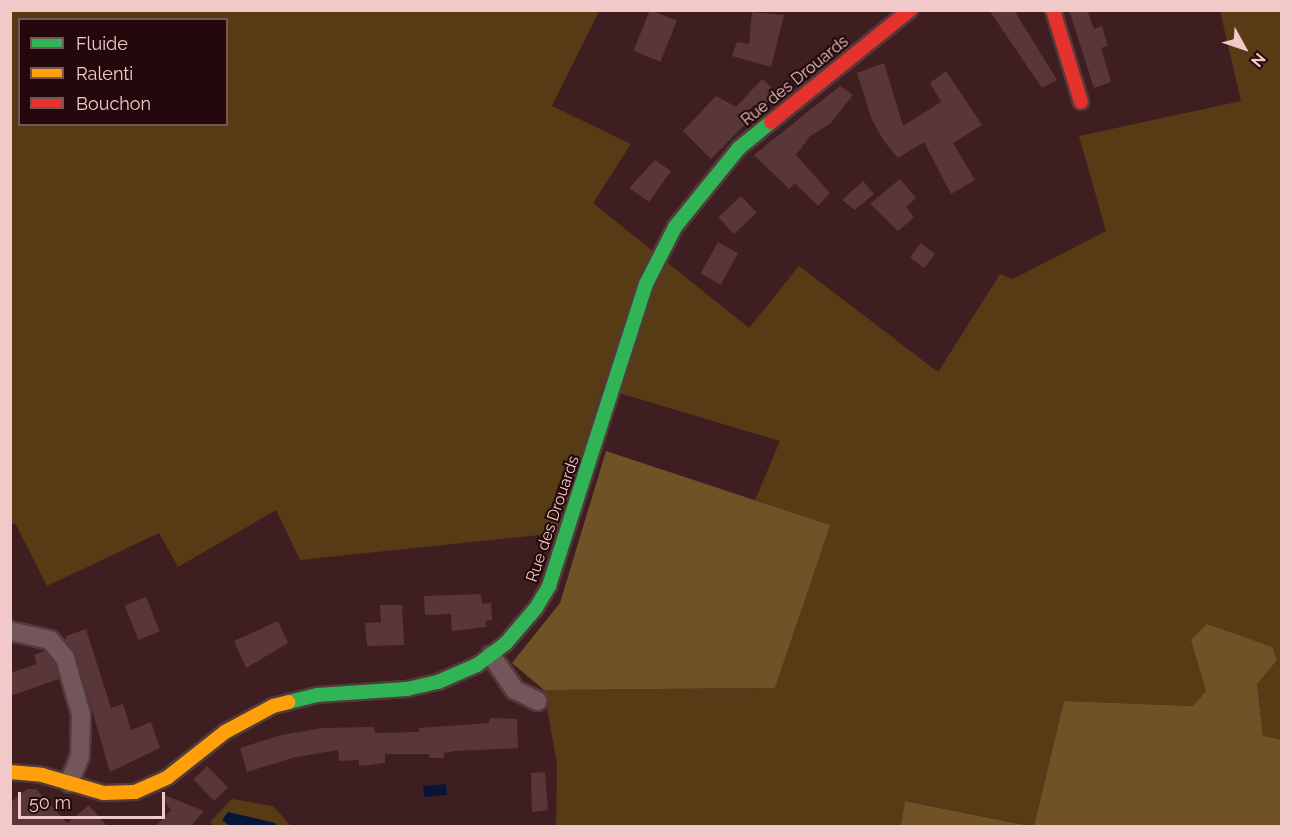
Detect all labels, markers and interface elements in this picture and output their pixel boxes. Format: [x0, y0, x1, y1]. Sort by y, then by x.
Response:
legend [18, 18, 228, 126]
north arrow [1214, 18, 1274, 78]
street label: Rue des Drouards [738, 32, 852, 130]
text: Fluide [76, 33, 128, 54]
text: N [1247, 49, 1269, 71]
text: Ralenti [76, 63, 133, 84]
text: Bouchon [76, 93, 151, 114]
street label: Rue des Drouards [522, 453, 584, 585]
scale bar [21, 780, 168, 818]
text: 50 m [29, 792, 71, 813]

